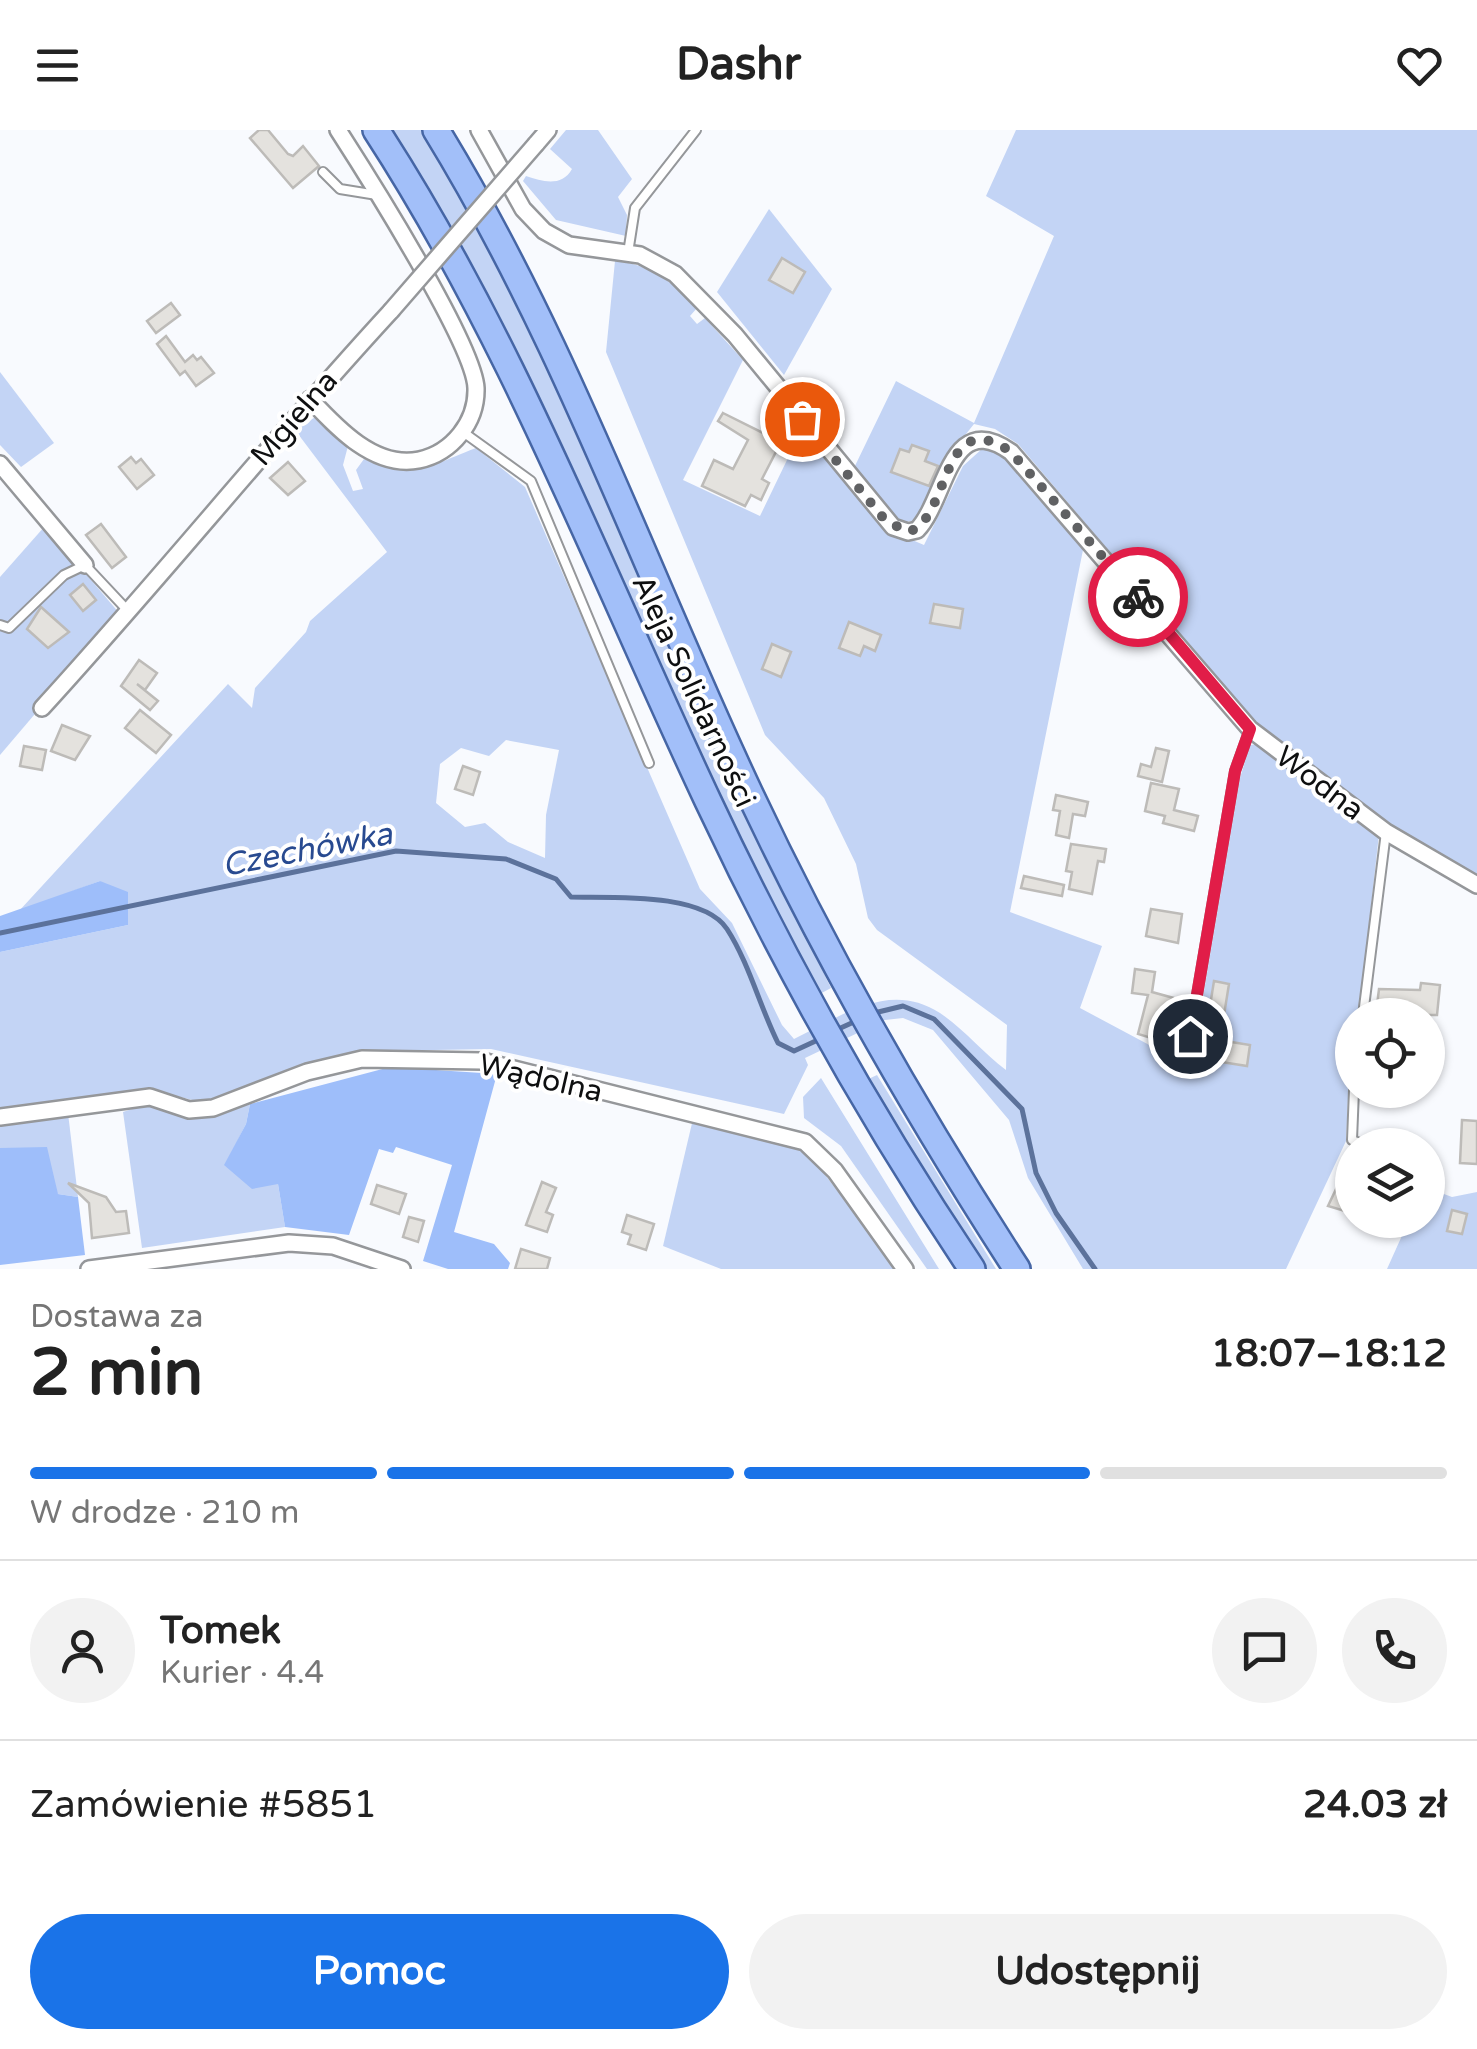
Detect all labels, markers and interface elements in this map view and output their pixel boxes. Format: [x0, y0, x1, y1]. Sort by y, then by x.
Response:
icon: menu [30, 38, 85, 93]
text: Dashr [676, 38, 801, 92]
icon: heart [1392, 38, 1447, 93]
street label: Mgielna [243, 363, 346, 474]
pin [760, 377, 845, 462]
icon: bag [775, 392, 830, 447]
courier [1088, 547, 1188, 647]
street label: Aleja Solidarności [623, 569, 764, 813]
icon: bike [1111, 570, 1166, 625]
street label: Wodna [1268, 738, 1371, 829]
water label: Czechówka [219, 815, 396, 885]
pin [1148, 994, 1233, 1079]
map controls [1335, 998, 1445, 1238]
button: locate [1335, 998, 1445, 1108]
icon: home [1163, 1009, 1218, 1064]
street label: Wądolna [476, 1046, 606, 1111]
button: layers [1335, 1128, 1445, 1238]
text: Dostawa za [30, 1298, 203, 1336]
text: 18:07–18:12 [1211, 1331, 1447, 1377]
text: 2 min [30, 1334, 203, 1413]
text: W drodze · 210 m [30, 1494, 299, 1532]
button: person [30, 1598, 135, 1703]
button: chat [1212, 1598, 1317, 1703]
button: phone [1342, 1598, 1447, 1703]
text: Tomek [160, 1608, 281, 1654]
text: Kurier · 4.4 [160, 1654, 324, 1692]
text: Zamówienie #5851 [30, 1782, 377, 1828]
text: 24.03 zł [1303, 1782, 1447, 1828]
button: Pomoc [30, 1914, 729, 2029]
button: Udostępnij [749, 1914, 1447, 2029]

